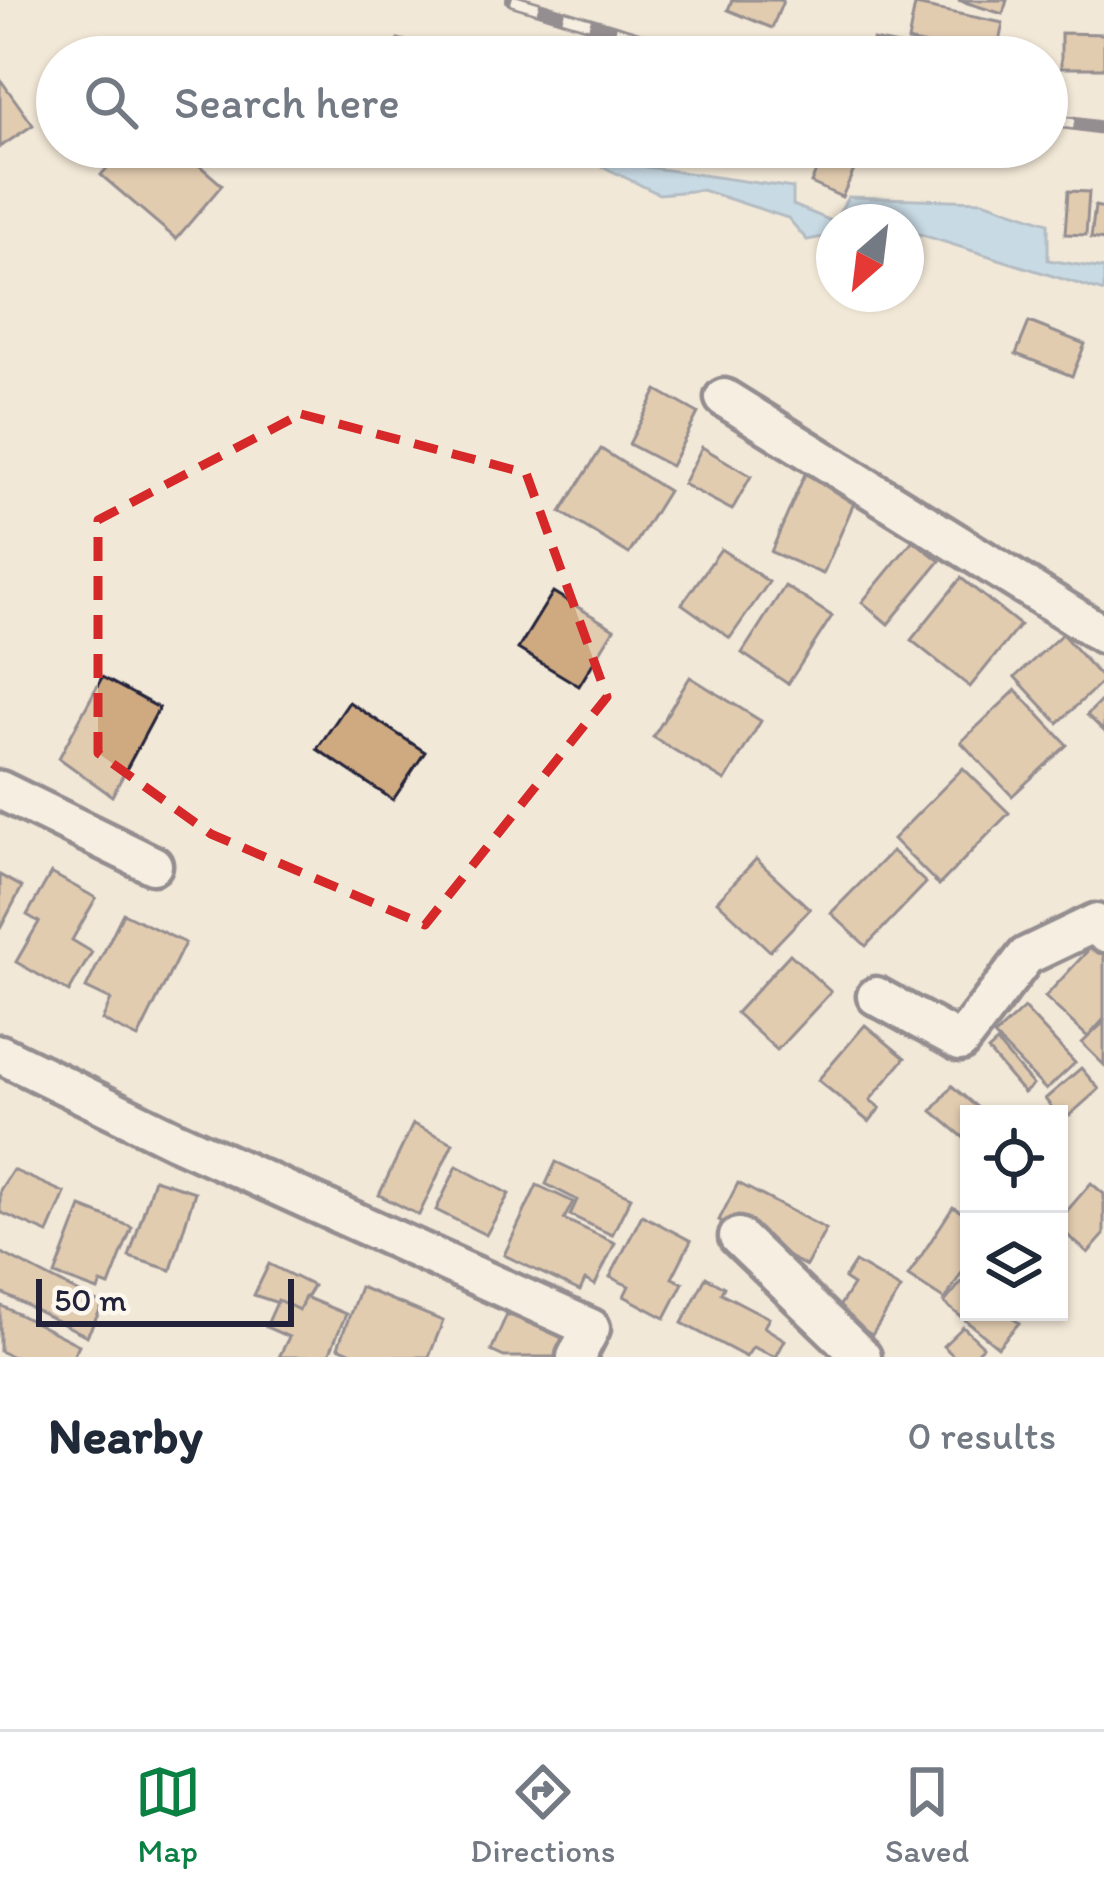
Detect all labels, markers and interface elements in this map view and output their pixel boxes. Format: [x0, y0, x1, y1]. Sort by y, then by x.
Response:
search box [36, 36, 1068, 168]
icon: search [78, 69, 144, 135]
text: Search here [174, 75, 400, 129]
north arrow [816, 204, 924, 312]
map controls [960, 1105, 1068, 1321]
button: locate [960, 1105, 1068, 1213]
button: layers [960, 1213, 1068, 1321]
scale bar [36, 1273, 294, 1326]
text: 50 m [54, 1280, 127, 1319]
text: Nearby [48, 1405, 203, 1466]
text: 0 results [907, 1412, 1056, 1459]
tab: Map [135, 1759, 201, 1870]
tab: Directions [470, 1759, 615, 1870]
tab: Saved [885, 1759, 969, 1870]

